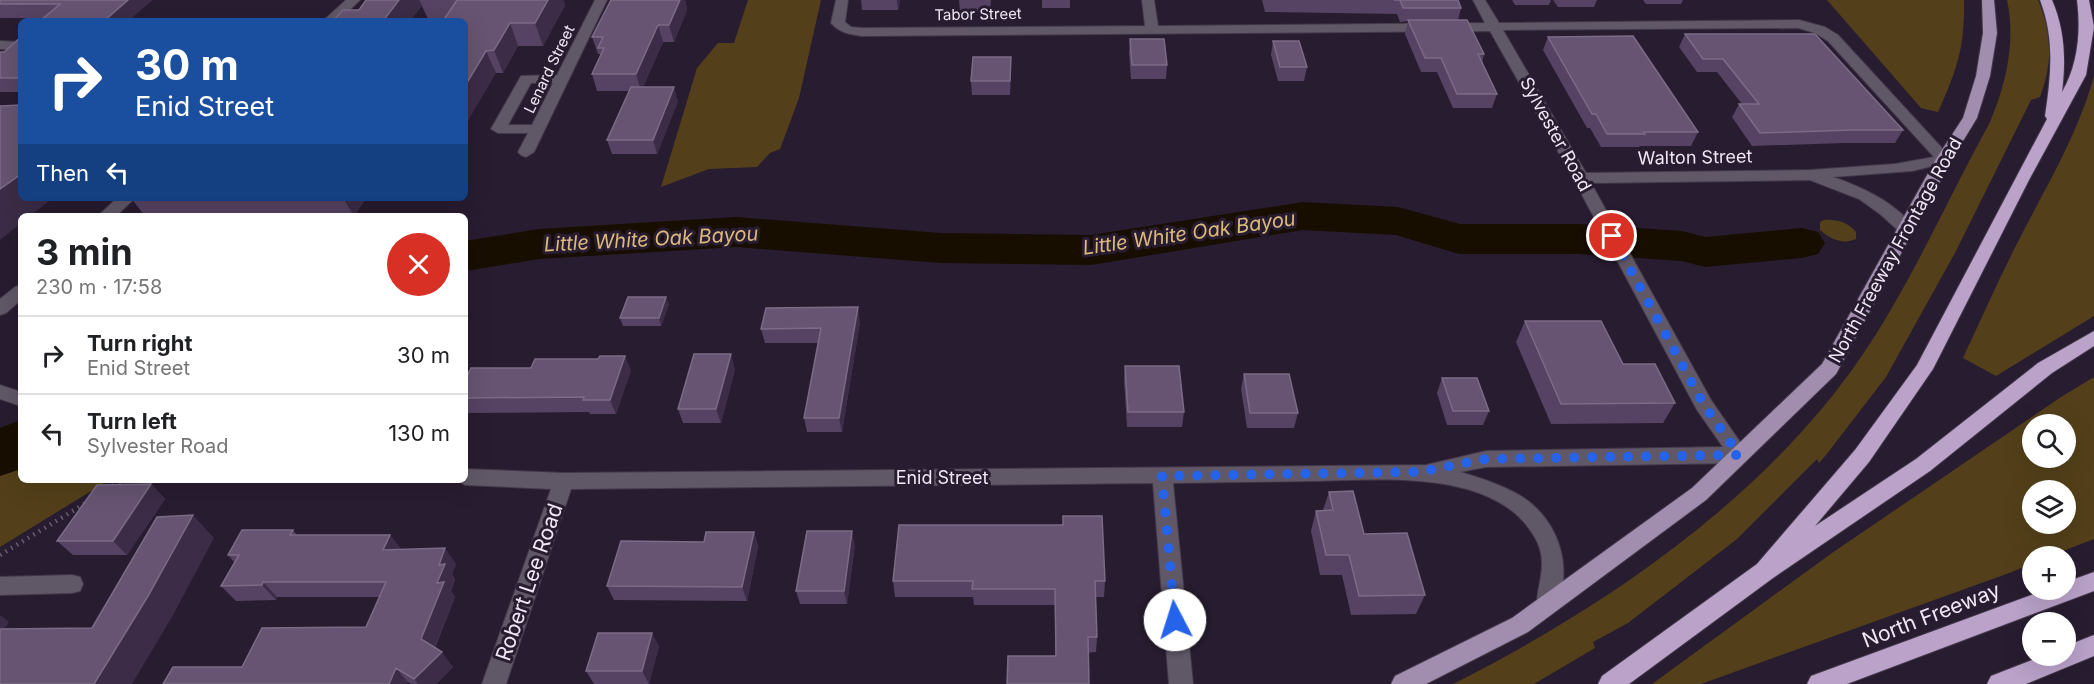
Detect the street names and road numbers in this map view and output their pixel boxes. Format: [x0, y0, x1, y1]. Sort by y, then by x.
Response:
street label: Tabor Street [934, 4, 1022, 24]
street label: Lenard Street [519, 22, 579, 116]
street label: Sylvester Road [1516, 73, 1596, 195]
street label: North Freeway Frontage Road [1824, 134, 1966, 366]
street label: Walton Street [1638, 146, 1753, 168]
street label: Enid Street [896, 467, 988, 488]
street label: Robert Lee Road [490, 500, 568, 664]
street label: North Freeway [1858, 577, 2004, 653]

